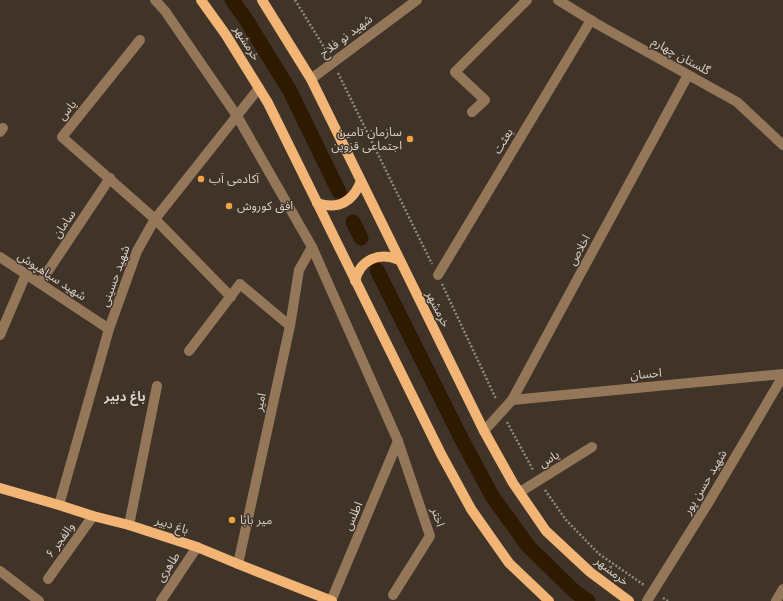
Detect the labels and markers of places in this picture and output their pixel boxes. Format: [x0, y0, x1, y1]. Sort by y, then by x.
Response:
place label: سازمان تامین اجتماعی قزوین [331, 125, 402, 153]
marker: سازمان تامین اجتماعی قزوین [405, 134, 415, 144]
place label: آکادمی آب [209, 172, 260, 186]
marker: آکادمی آب [196, 174, 206, 184]
place label: افق کوروش [237, 199, 293, 214]
marker: افق کوروش [224, 201, 234, 211]
place label: میر بابا [240, 513, 272, 527]
marker: میر بابا [227, 515, 237, 525]

